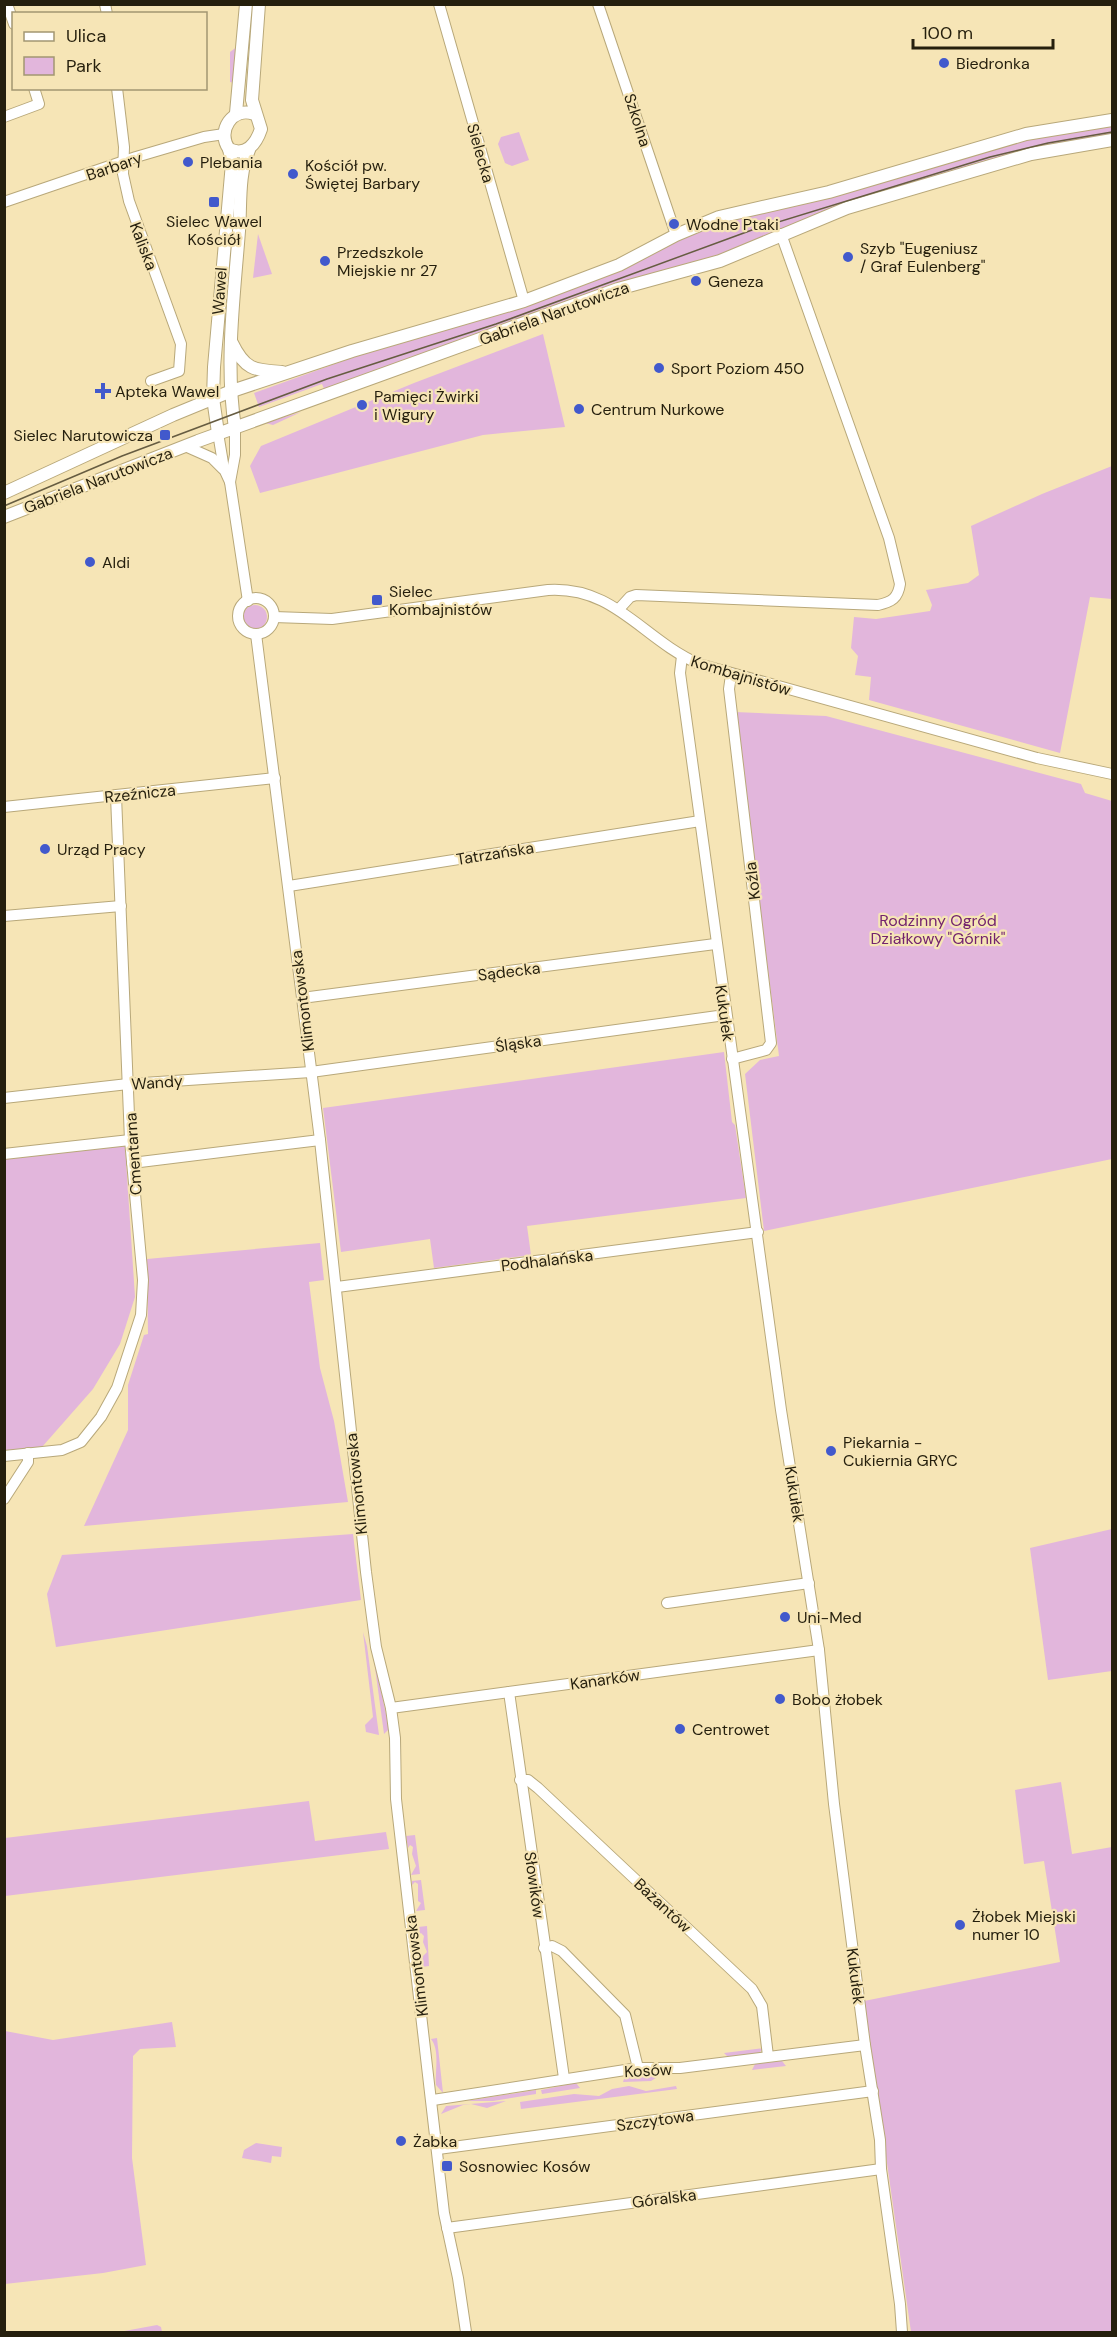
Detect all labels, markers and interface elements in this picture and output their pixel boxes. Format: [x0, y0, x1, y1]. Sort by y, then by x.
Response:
legend [12, 12, 207, 90]
scale bar [913, 12, 1052, 50]
text: 100 m [922, 21, 973, 45]
text: Ulica [66, 24, 106, 48]
place label: Biedronka [956, 53, 1030, 74]
text: Park [66, 54, 102, 78]
marker: Biedronka [937, 56, 951, 70]
street label: Szkolna [619, 91, 656, 150]
street label: Sielecka [462, 121, 499, 185]
street label: Barbary [83, 147, 145, 186]
place label: Plebania [200, 152, 262, 173]
marker: Plebania [181, 155, 195, 169]
place label: Kościół pw. Świętej Barbary [305, 155, 420, 194]
marker: Kościół pw. Świętej Barbary [286, 167, 300, 181]
marker: Sielec Wawel Kościół [207, 195, 221, 209]
place label: Sielec Wawel Kościół [166, 211, 262, 250]
place label: Wodne Ptaki [686, 214, 779, 235]
marker: Wodne Ptaki [667, 217, 681, 231]
street label: Kaliska [125, 219, 162, 273]
place label: Szyb "Eugeniusz / Graf Eulenberg" [860, 238, 986, 277]
place label: Przedszkole Miejskie nr 27 [337, 242, 437, 281]
marker: Szyb "Eugeniusz / Graf Eulenberg" [841, 250, 855, 264]
marker: Przedszkole Miejskie nr 27 [318, 254, 332, 268]
street label: Wawel [207, 266, 232, 316]
place label: Geneza [708, 271, 764, 292]
marker: Geneza [689, 274, 703, 288]
street label: Gabriela Narutowicza [477, 277, 632, 350]
place label: Sport Poziom 450 [671, 358, 804, 379]
marker: Sport Poziom 450 [652, 361, 666, 375]
place label: Apteka Wawel [115, 381, 219, 402]
marker: Apteka Wawel [96, 384, 110, 398]
place label: Pamięci Żwirki i Wigury [374, 386, 479, 425]
marker: Pamięci Żwirki i Wigury [355, 398, 369, 412]
place label: Centrum Nurkowe [591, 399, 724, 420]
marker: Centrum Nurkowe [572, 402, 586, 416]
place label: Sielec Narutowicza [13, 425, 153, 446]
marker: Sielec Narutowicza [158, 428, 172, 442]
street label: Gabriela Narutowicza [21, 442, 175, 518]
place label: Aldi [102, 552, 130, 573]
marker: Aldi [83, 555, 97, 569]
place label: Sielec Kombajnistów [389, 581, 492, 620]
marker: Sielec Kombajnistów [370, 593, 384, 607]
street label: Kombajnistów [688, 650, 793, 701]
street label: Rzeźnicza [103, 779, 177, 808]
street label: Tatrzańska [455, 837, 535, 870]
place label: Urząd Pracy [57, 839, 146, 860]
marker: Urząd Pracy [38, 842, 52, 856]
street label: Koźla [740, 861, 765, 901]
park label: Rodzinny Ogród Działkowy "Górnik" [871, 910, 1006, 949]
street label: Klimontowska [286, 949, 319, 1053]
street label: Sądecka [477, 957, 542, 986]
street label: Kukułek [710, 984, 739, 1043]
street label: Śląska [494, 1030, 542, 1057]
street label: Wandy [131, 1070, 184, 1095]
street label: Cmentarna [120, 1112, 147, 1196]
street label: Podhalańska [500, 1244, 594, 1277]
street label: Klimontowska [341, 1432, 372, 1536]
place label: Piekarnia - Cukiernia GRYC [843, 1432, 958, 1471]
marker: Piekarnia - Cukiernia GRYC [824, 1444, 838, 1458]
street label: Kukułek [780, 1464, 809, 1524]
place label: Uni-Med [797, 1607, 862, 1628]
marker: Uni-Med [778, 1610, 792, 1624]
street label: Kanarków [569, 1664, 641, 1695]
place label: Bobo żłobek [792, 1689, 883, 1710]
marker: Bobo żłobek [773, 1692, 787, 1706]
place label: Centrowet [692, 1719, 770, 1740]
marker: Centrowet [673, 1722, 687, 1736]
street label: Słowików [519, 1850, 550, 1920]
street label: Bażantów [630, 1873, 696, 1937]
place label: Żłobek Miejski numer 10 [972, 1906, 1076, 1945]
street label: Klimontowska [400, 1914, 433, 2018]
marker: Żłobek Miejski numer 10 [953, 1918, 967, 1932]
street label: Kukułek [842, 1947, 869, 2005]
street label: Kosów [624, 2059, 672, 2082]
street label: Szczytowa [615, 2105, 695, 2136]
place label: Żabka [413, 2131, 457, 2152]
marker: Żabka [394, 2134, 408, 2148]
place label: Sosnowiec Kosów [459, 2156, 590, 2177]
marker: Sosnowiec Kosów [440, 2159, 454, 2173]
street label: Góralska [631, 2184, 697, 2213]

